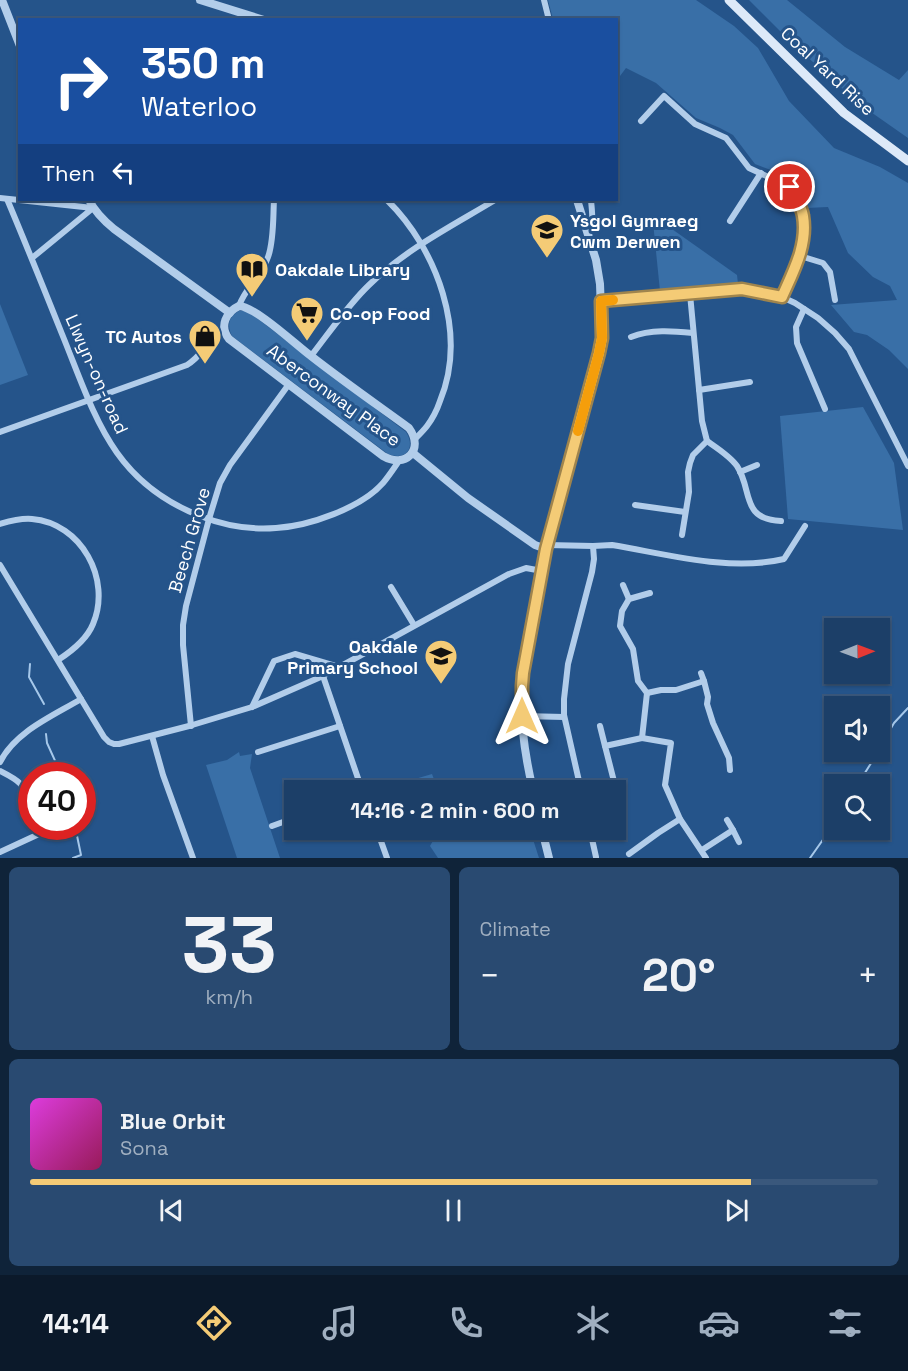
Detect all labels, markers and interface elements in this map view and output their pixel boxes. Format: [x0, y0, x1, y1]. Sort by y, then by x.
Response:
street label: Coal Yard Rise [776, 22, 880, 120]
text: 350 m [141, 37, 266, 90]
icon: right [42, 42, 120, 120]
text: Waterloo [141, 89, 257, 124]
icon: left [107, 156, 140, 189]
text: Then [42, 159, 95, 187]
pin [764, 161, 815, 212]
icon: arrive [773, 170, 806, 203]
place label: Ysgol Gymraeg Cwm Derwen [570, 209, 698, 253]
school or university icon: Ysgol Gymraeg Cwm Derwen [529, 212, 565, 259]
library icon: Oakdale Library [234, 251, 270, 298]
place label: Oakdale Library [275, 258, 410, 281]
supermarket icon: Co-op Food [289, 295, 325, 342]
place label: Co-op Food [330, 302, 431, 325]
street label: Llwyn-on-road [60, 311, 134, 437]
shop icon: TC Autos [187, 318, 223, 365]
place label: TC Autos [105, 325, 182, 348]
street label: Aberconway Place [263, 339, 405, 451]
street label: Beech Grove [163, 485, 215, 595]
north arrow [824, 618, 890, 684]
map controls [824, 618, 890, 840]
place label: Oakdale Primary School [287, 635, 418, 679]
school or university icon: Oakdale Primary School [423, 638, 459, 685]
position arrow [490, 684, 554, 748]
button: sound [824, 696, 890, 762]
speed limit sign: 40 [18, 762, 96, 840]
button: search [824, 774, 890, 840]
text: 14:16 · 2 min · 600 m [350, 796, 560, 824]
text: 33 [182, 895, 277, 995]
text: Climate [480, 916, 551, 942]
text: 20° [642, 947, 716, 1004]
text: − [480, 955, 500, 997]
text: + [858, 955, 878, 997]
text: km/h [205, 984, 253, 1010]
text: Blue Orbit [120, 1107, 226, 1135]
text: Sona [120, 1135, 168, 1161]
icon: previous [155, 1194, 188, 1227]
icon: pause [437, 1194, 470, 1227]
icon: next [720, 1194, 753, 1227]
icon: directions [193, 1302, 235, 1344]
icon: music [319, 1302, 361, 1344]
icon: phone [445, 1302, 487, 1344]
icon: climate [572, 1302, 614, 1344]
icon: car [698, 1302, 740, 1344]
icon: filters [824, 1302, 866, 1344]
text: 14:14 [42, 1306, 109, 1341]

